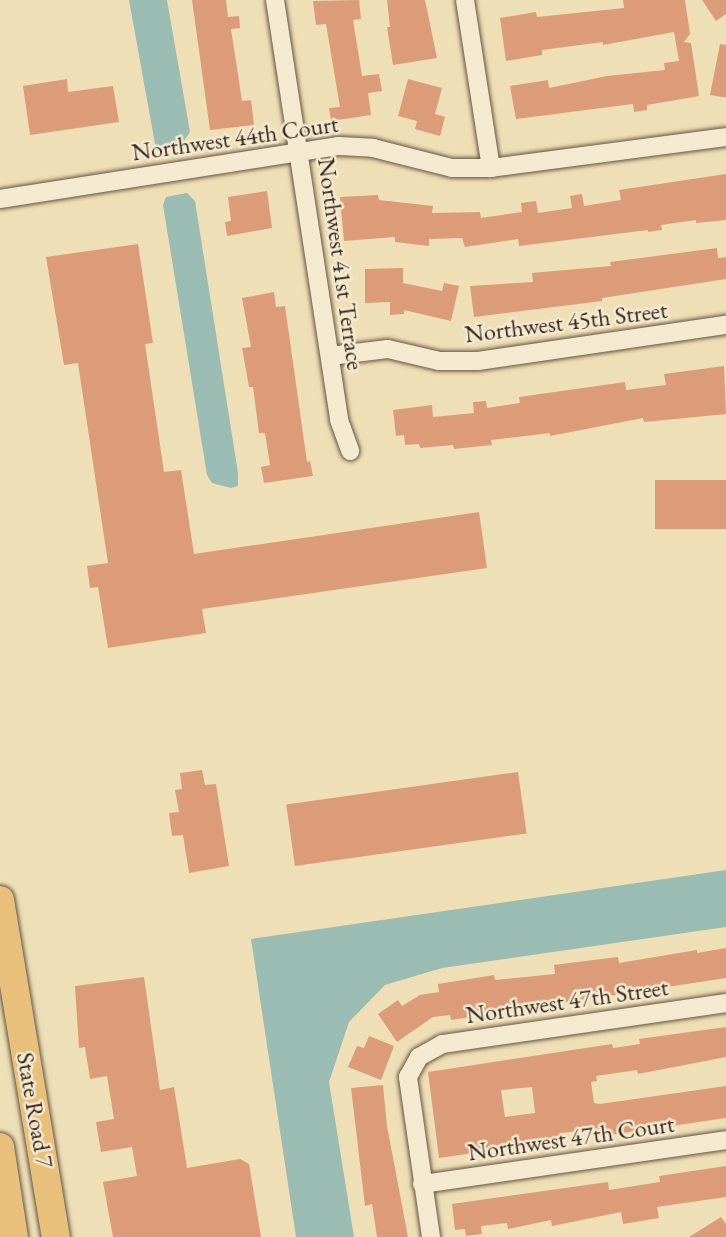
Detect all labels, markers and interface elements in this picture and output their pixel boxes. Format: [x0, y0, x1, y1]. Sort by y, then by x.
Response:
street label: Northwest 44th Court [130, 109, 340, 167]
street label: Northwest 41st Terrace [312, 156, 370, 372]
street label: Northwest 45th Street [463, 295, 669, 349]
street label: Northwest 47th Street [464, 973, 670, 1029]
street label: State Road 7 [11, 1050, 59, 1170]
street label: Northwest 47th Court [466, 1109, 676, 1167]

